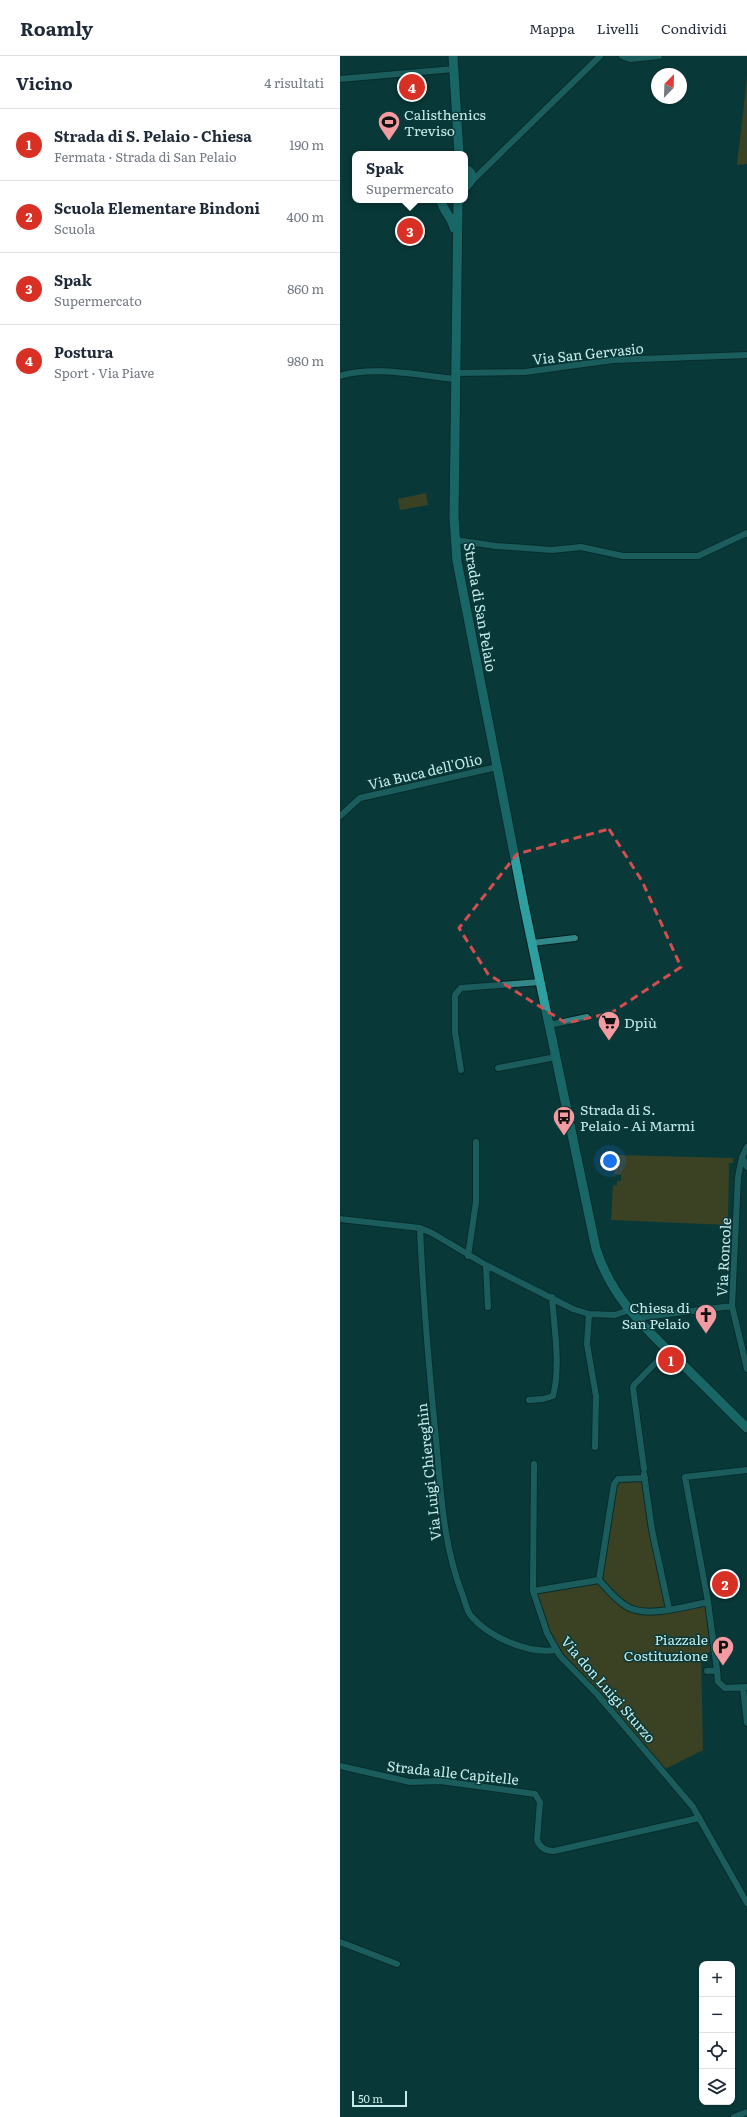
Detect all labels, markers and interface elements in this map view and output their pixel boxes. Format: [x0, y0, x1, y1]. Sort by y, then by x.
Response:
text: Roamly [20, 14, 93, 42]
text: Mappa [529, 18, 575, 38]
text: Livelli [597, 18, 639, 38]
text: Condividi [661, 18, 727, 38]
north arrow [651, 68, 687, 104]
text: Vicino [16, 70, 73, 95]
pin: 4 [399, 72, 425, 102]
text: 4 risultati [264, 73, 324, 92]
place label: Calisthenics Treviso [404, 104, 486, 140]
sports icon: Calisthenics Treviso [376, 109, 402, 142]
text: Strada di S. Pelaio - Chiesa [54, 124, 252, 147]
text: 1 [26, 135, 32, 154]
text: 190 m [289, 135, 324, 154]
text: Fermata · Strada di San Pelaio [54, 147, 237, 166]
popup [352, 151, 468, 203]
text: Spak [366, 156, 404, 179]
text: Supermercato [366, 179, 454, 198]
text: Scuola Elementare Bindoni [54, 196, 260, 219]
text: 2 [26, 207, 32, 226]
text: 400 m [287, 207, 324, 226]
pin: 3 [397, 216, 423, 246]
text: Scuola [54, 219, 95, 238]
text: Spak [54, 268, 92, 291]
text: 3 [25, 279, 33, 298]
text: 860 m [287, 279, 324, 298]
text: Supermercato [54, 291, 142, 310]
street label: Via San Gervasio [531, 337, 645, 369]
text: Postura [54, 340, 114, 363]
text: 4 [25, 351, 33, 370]
text: 980 m [287, 351, 324, 370]
text: Sport · Via Piave [54, 363, 154, 382]
street label: Strada di San Pelaio [460, 541, 502, 673]
street label: Via Buca dell'Olio [366, 748, 484, 794]
supermarket icon: Dpiù [596, 1009, 622, 1042]
place label: Dpiù [624, 1012, 657, 1032]
place label: Strada di S. Pelaio - Ai Marmi [580, 1099, 695, 1135]
bus stop icon: Strada di S. Pelaio - Ai Marmi [551, 1104, 577, 1137]
your location [600, 1151, 620, 1171]
street label: Via Roncole [711, 1217, 735, 1297]
place label: Chiesa di San Pelaio [622, 1297, 690, 1333]
church icon: Chiesa di San Pelaio [693, 1302, 719, 1335]
pin: 1 [658, 1345, 684, 1375]
street label: Via Luigi Chiereghin [411, 1402, 445, 1542]
pin: 2 [712, 1569, 738, 1599]
place label: Piazzale Costituzione [624, 1629, 708, 1665]
street label: Via don Luigi Sturzo [557, 1631, 661, 1747]
parking icon: Piazzale Costituzione [710, 1634, 736, 1667]
street label: Strada alle Capitelle [386, 1755, 520, 1789]
map controls [699, 1961, 735, 2105]
button: + [699, 1961, 735, 1997]
button: − [699, 1997, 735, 2033]
button: locate [699, 2033, 735, 2069]
button: layers [699, 2069, 735, 2105]
scale bar [352, 2089, 407, 2108]
text: 50 m [358, 2090, 383, 2106]

